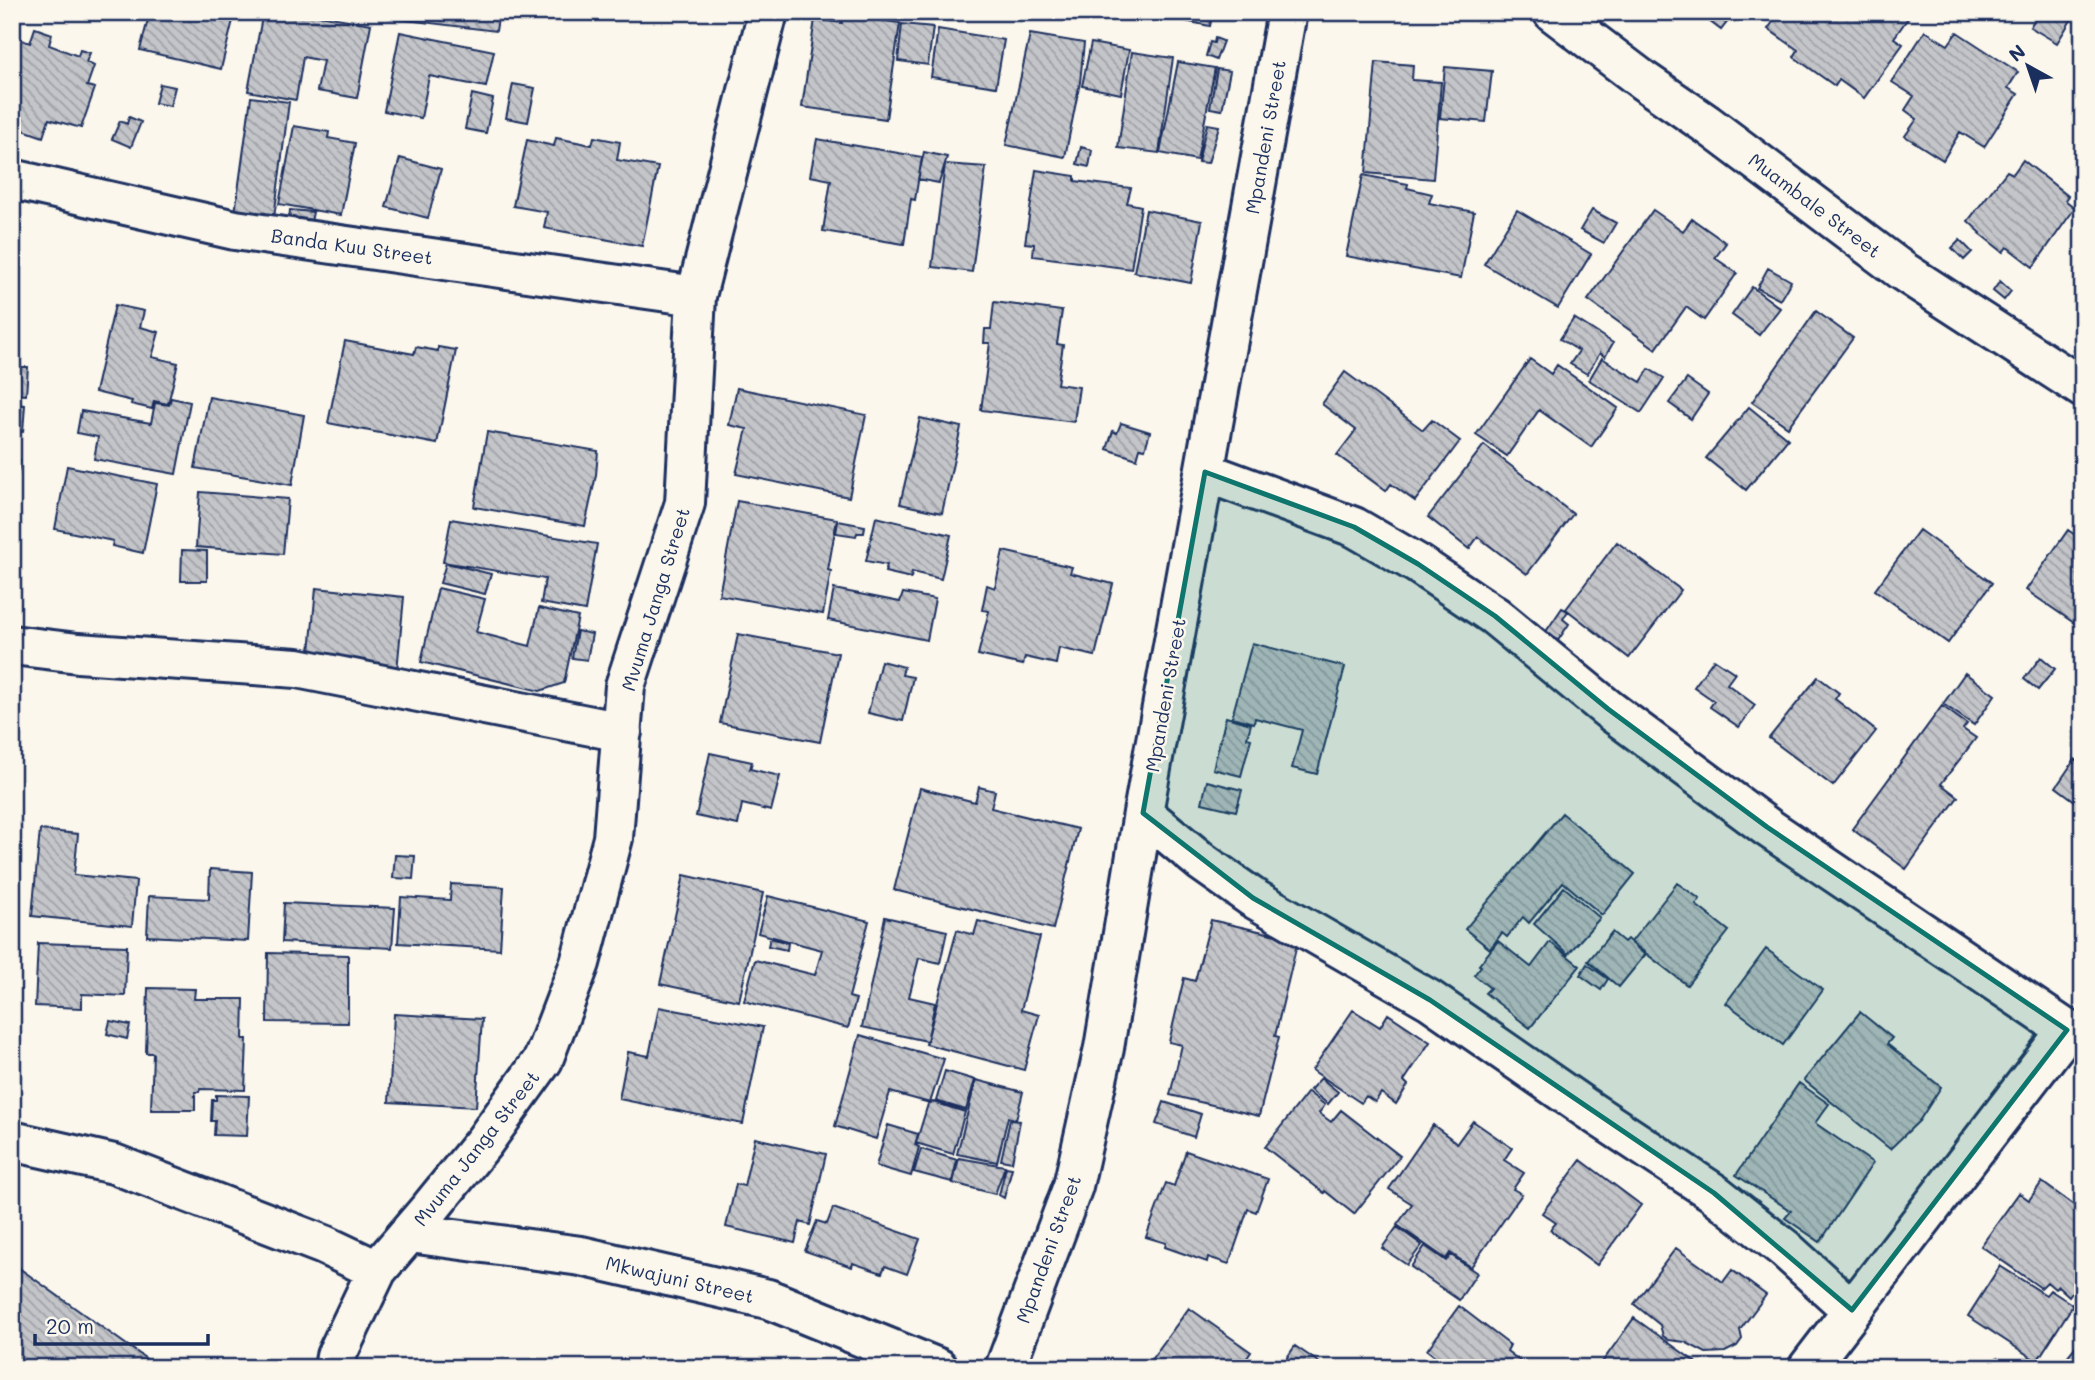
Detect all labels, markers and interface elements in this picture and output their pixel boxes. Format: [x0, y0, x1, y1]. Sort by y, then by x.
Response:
north arrow [1994, 32, 2064, 102]
text: N [2003, 38, 2030, 67]
street label: Mpandeni Street [1239, 58, 1291, 216]
street label: Muambale Street [1744, 147, 1886, 263]
street label: Banda Kuu Street [270, 222, 434, 270]
street label: Mvuma Janga Street [615, 504, 695, 694]
street label: Mpandeni Street [1139, 616, 1191, 774]
street label: Mvuma Janga Street [407, 1065, 545, 1231]
street label: Mpandeni Street [1010, 1171, 1086, 1327]
street label: Mkwajuni Street [603, 1250, 757, 1308]
scale bar [35, 1303, 208, 1347]
text: 20 m [46, 1312, 94, 1339]

